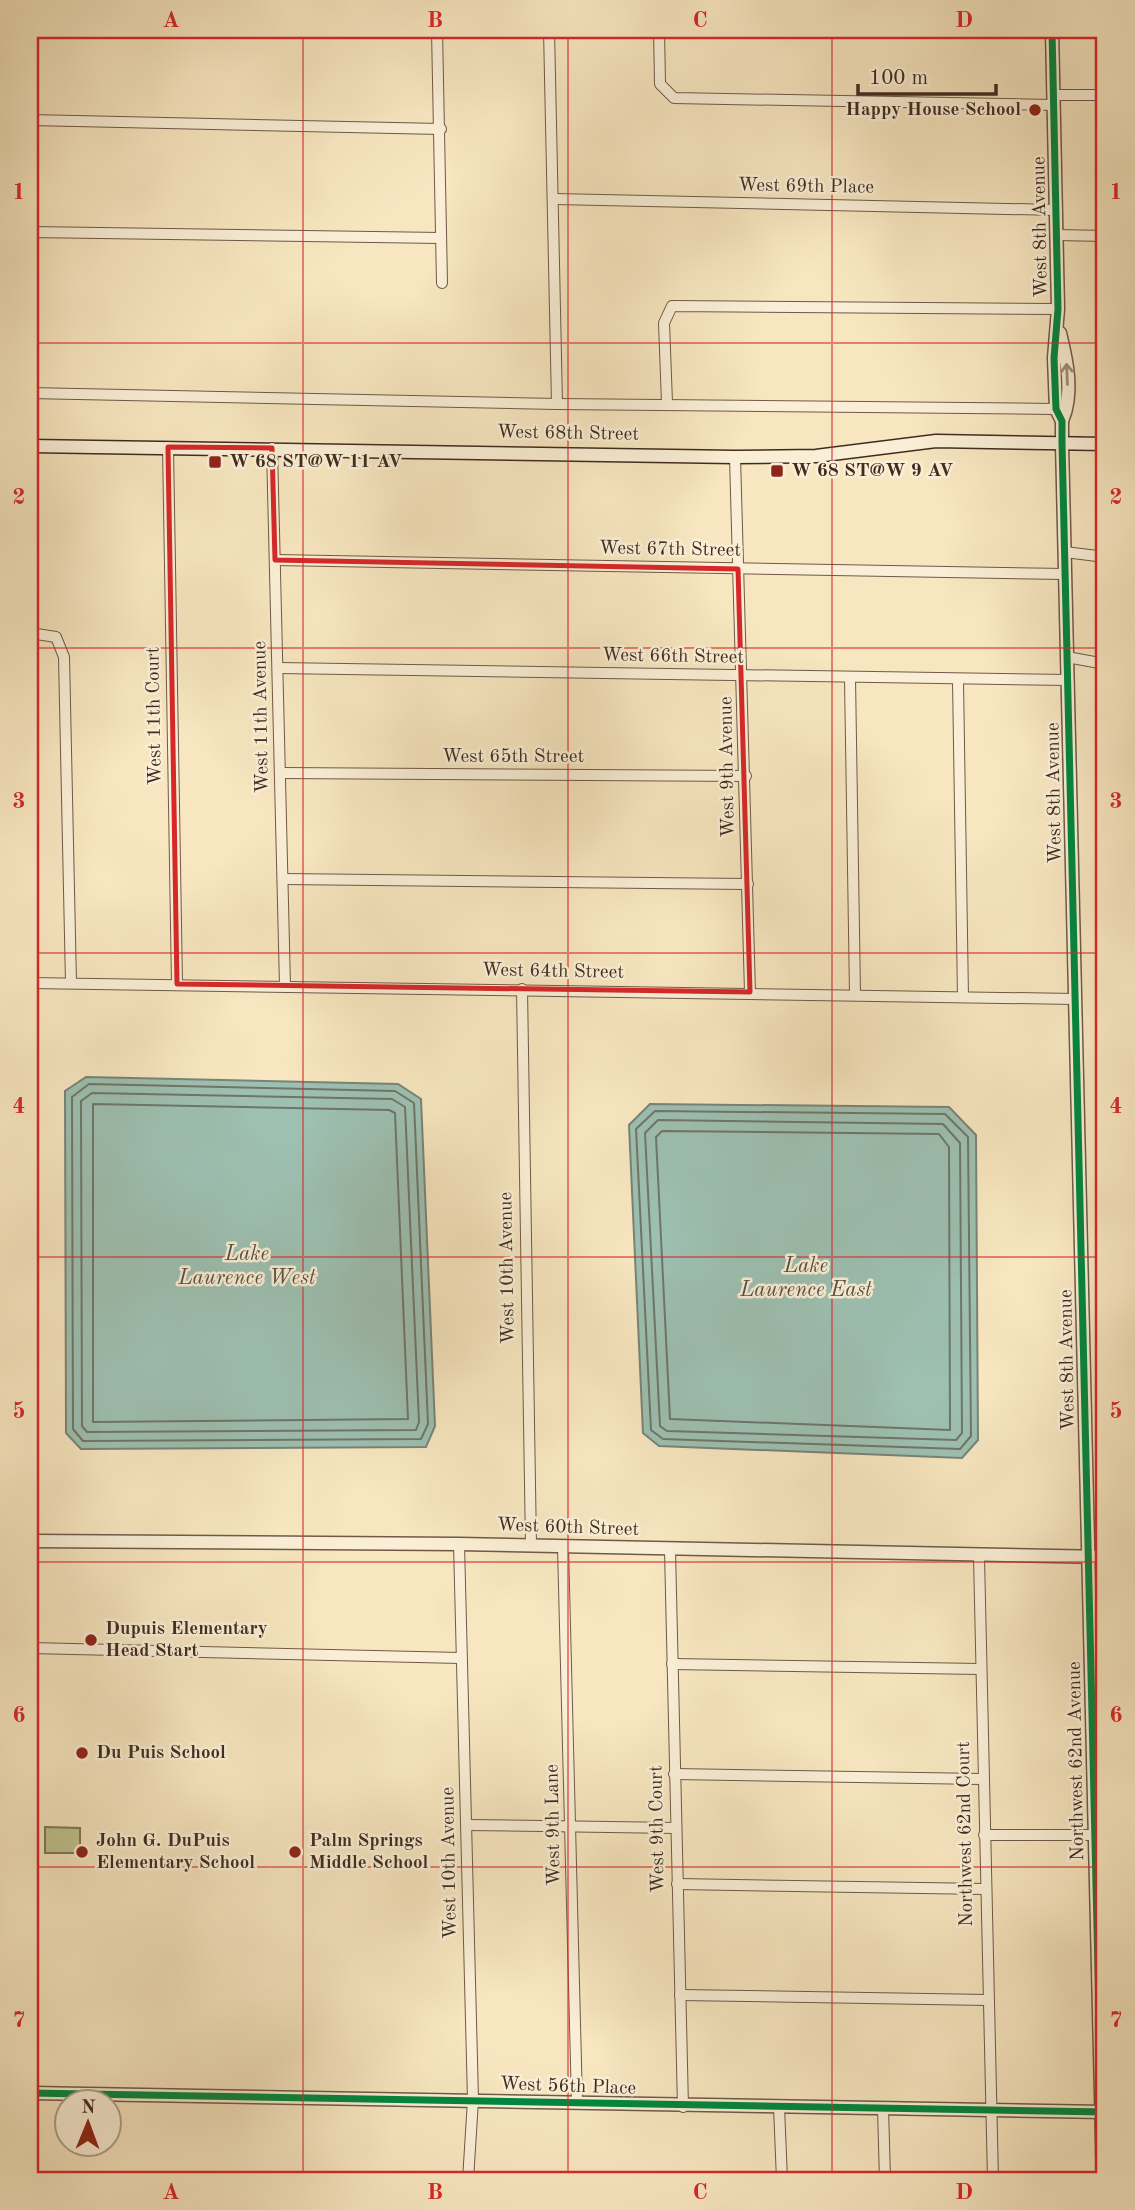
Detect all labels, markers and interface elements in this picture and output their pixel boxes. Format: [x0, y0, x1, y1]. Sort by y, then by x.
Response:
text: A [162, 9, 180, 32]
text: B [427, 9, 443, 32]
text: C [692, 9, 708, 32]
text: D [955, 9, 973, 32]
scale bar [858, 52, 997, 96]
text: 100 m [869, 68, 928, 89]
place label: Happy House School [845, 101, 1021, 120]
marker: Happy House School [1027, 102, 1043, 118]
street label: West 8th Avenue [1030, 156, 1052, 298]
street label: West 69th Place [738, 176, 874, 198]
text: 1 [12, 181, 26, 204]
text: 1 [1109, 181, 1123, 204]
one-way arrow [1061, 363, 1074, 386]
street label: West 68th Street [497, 423, 639, 445]
place label: W 68 ST@W 11 AV [229, 453, 403, 472]
marker: W 68 ST@W 11 AV [207, 454, 223, 470]
place label: W 68 ST@W 9 AV [791, 462, 954, 481]
marker: W 68 ST@W 9 AV [769, 463, 785, 479]
text: 2 [12, 486, 26, 509]
text: 2 [1109, 486, 1123, 509]
street label: West 67th Street [599, 539, 741, 561]
street label: West 11th Avenue [251, 641, 273, 793]
street label: West 66th Street [602, 646, 744, 668]
street label: West 11th Court [144, 647, 166, 785]
street label: West 9th Avenue [717, 696, 739, 838]
street label: West 8th Avenue [1044, 722, 1066, 864]
street label: West 65th Street [442, 748, 584, 767]
text: 3 [12, 790, 26, 813]
text: 3 [1109, 790, 1123, 813]
street label: West 64th Street [482, 961, 624, 983]
text: 4 [12, 1095, 26, 1118]
text: 4 [1109, 1095, 1123, 1118]
street label: West 10th Avenue [497, 1192, 519, 1344]
water label: Lake Laurence West [177, 1244, 316, 1289]
water label: Lake Laurence East [739, 1256, 872, 1301]
street label: West 8th Avenue [1057, 1289, 1079, 1431]
text: 5 [12, 1400, 26, 1423]
text: 5 [1109, 1400, 1123, 1423]
street label: West 60th Street [497, 1516, 639, 1540]
place label: Dupuis Elementary Head Start [105, 1620, 268, 1661]
marker: Dupuis Elementary Head Start [83, 1632, 99, 1648]
street label: Northwest 62nd Avenue [1066, 1661, 1088, 1861]
text: 6 [12, 1704, 26, 1727]
text: 6 [1109, 1704, 1123, 1727]
street label: Northwest 62nd Court [955, 1741, 977, 1927]
place label: Du Puis School [96, 1744, 226, 1763]
marker: Du Puis School [74, 1745, 90, 1761]
street label: West 9th Lane [543, 1764, 565, 1886]
street label: West 9th Court [647, 1765, 669, 1893]
street label: West 10th Avenue [439, 1787, 461, 1939]
place label: John G. DuPuis Elementary School [96, 1832, 255, 1873]
place label: Palm Springs Middle School [309, 1832, 429, 1873]
marker: John G. DuPuis Elementary School [74, 1844, 90, 1860]
marker: Palm Springs Middle School [287, 1844, 303, 1860]
text: 7 [12, 2009, 26, 2032]
text: 7 [1109, 2009, 1123, 2032]
street label: West 56th Place [500, 2075, 636, 2099]
north arrow [52, 2088, 122, 2158]
text: N [81, 2099, 96, 2118]
text: A [162, 2181, 180, 2204]
text: B [427, 2181, 443, 2204]
text: C [692, 2181, 708, 2204]
text: D [955, 2181, 973, 2204]

